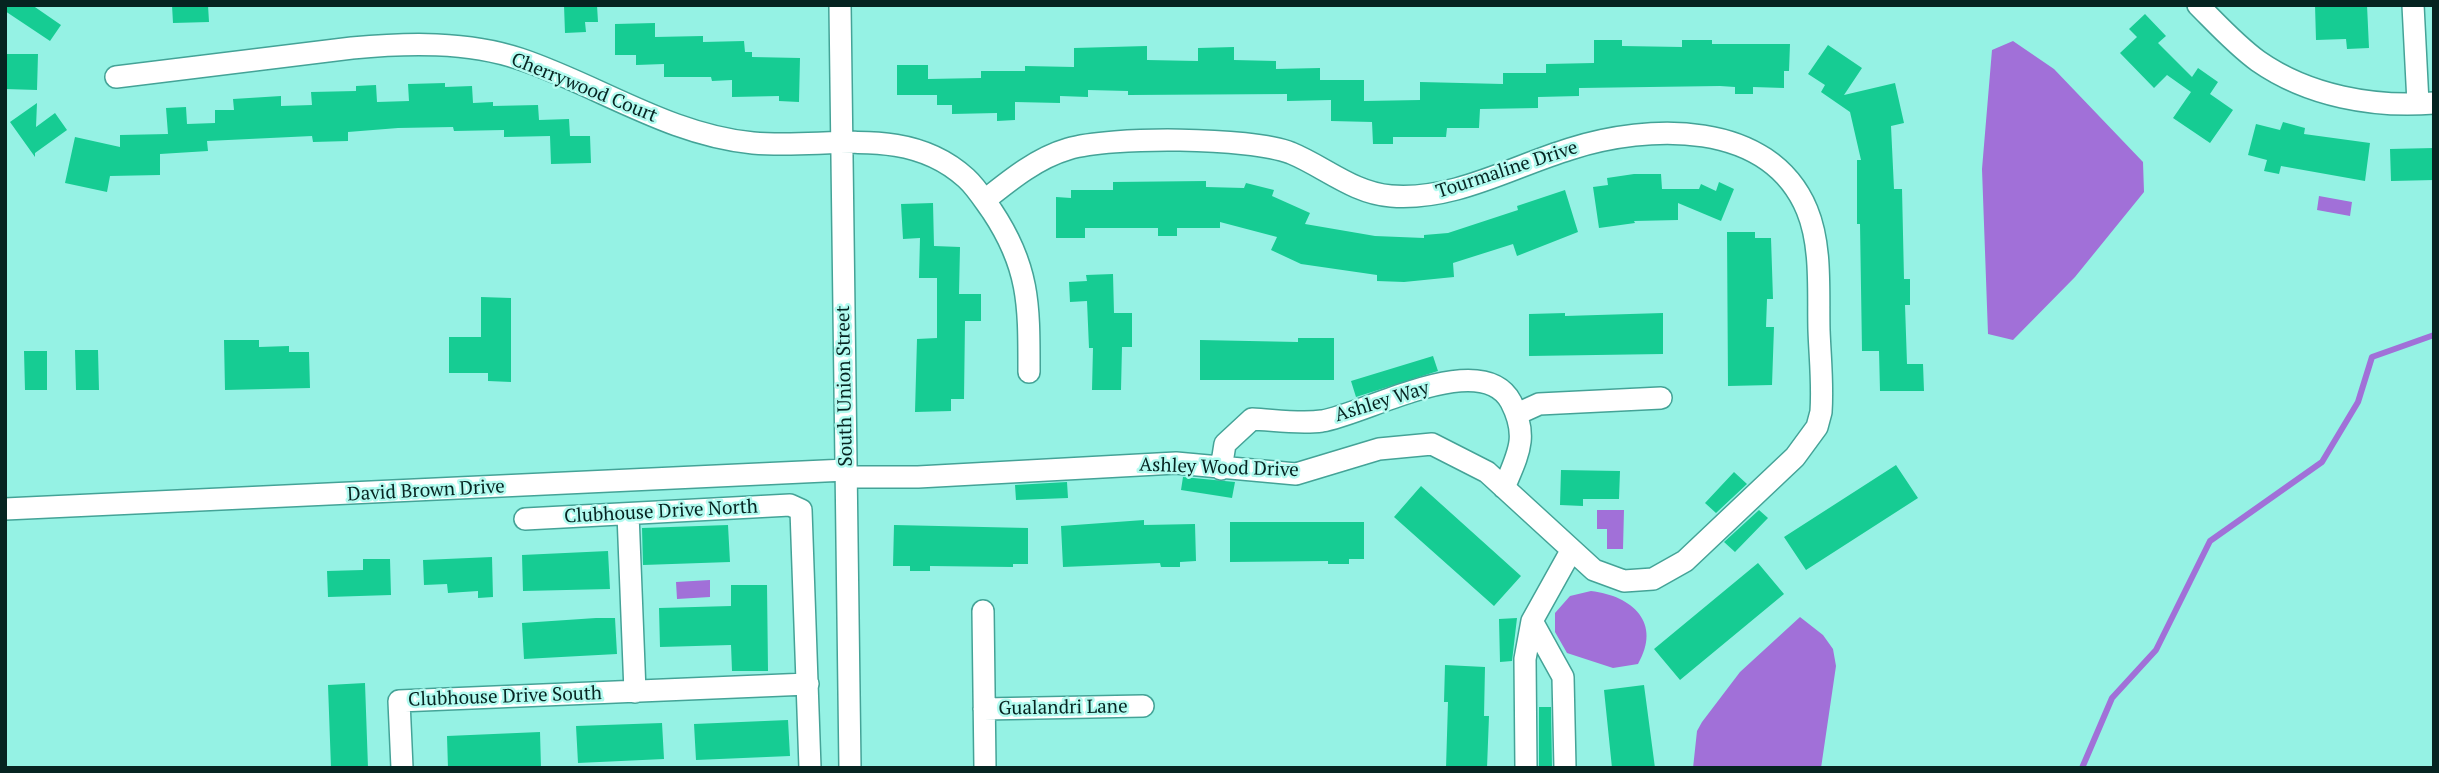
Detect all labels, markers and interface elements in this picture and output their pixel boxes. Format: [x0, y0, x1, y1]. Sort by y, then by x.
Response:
street label: Cherrywood Court [508, 48, 660, 128]
street label: Tourmaline Drive [1433, 136, 1581, 204]
street label: South Union Street [832, 305, 858, 467]
street label: Ashley Way [1332, 377, 1432, 427]
street label: Ashley Wood Drive [1139, 454, 1299, 482]
street label: David Brown Drive [347, 475, 505, 507]
street label: Clubhouse Drive North [564, 496, 758, 528]
street label: Clubhouse Drive South [408, 682, 602, 712]
street label: Gualandri Lane [998, 695, 1128, 721]

